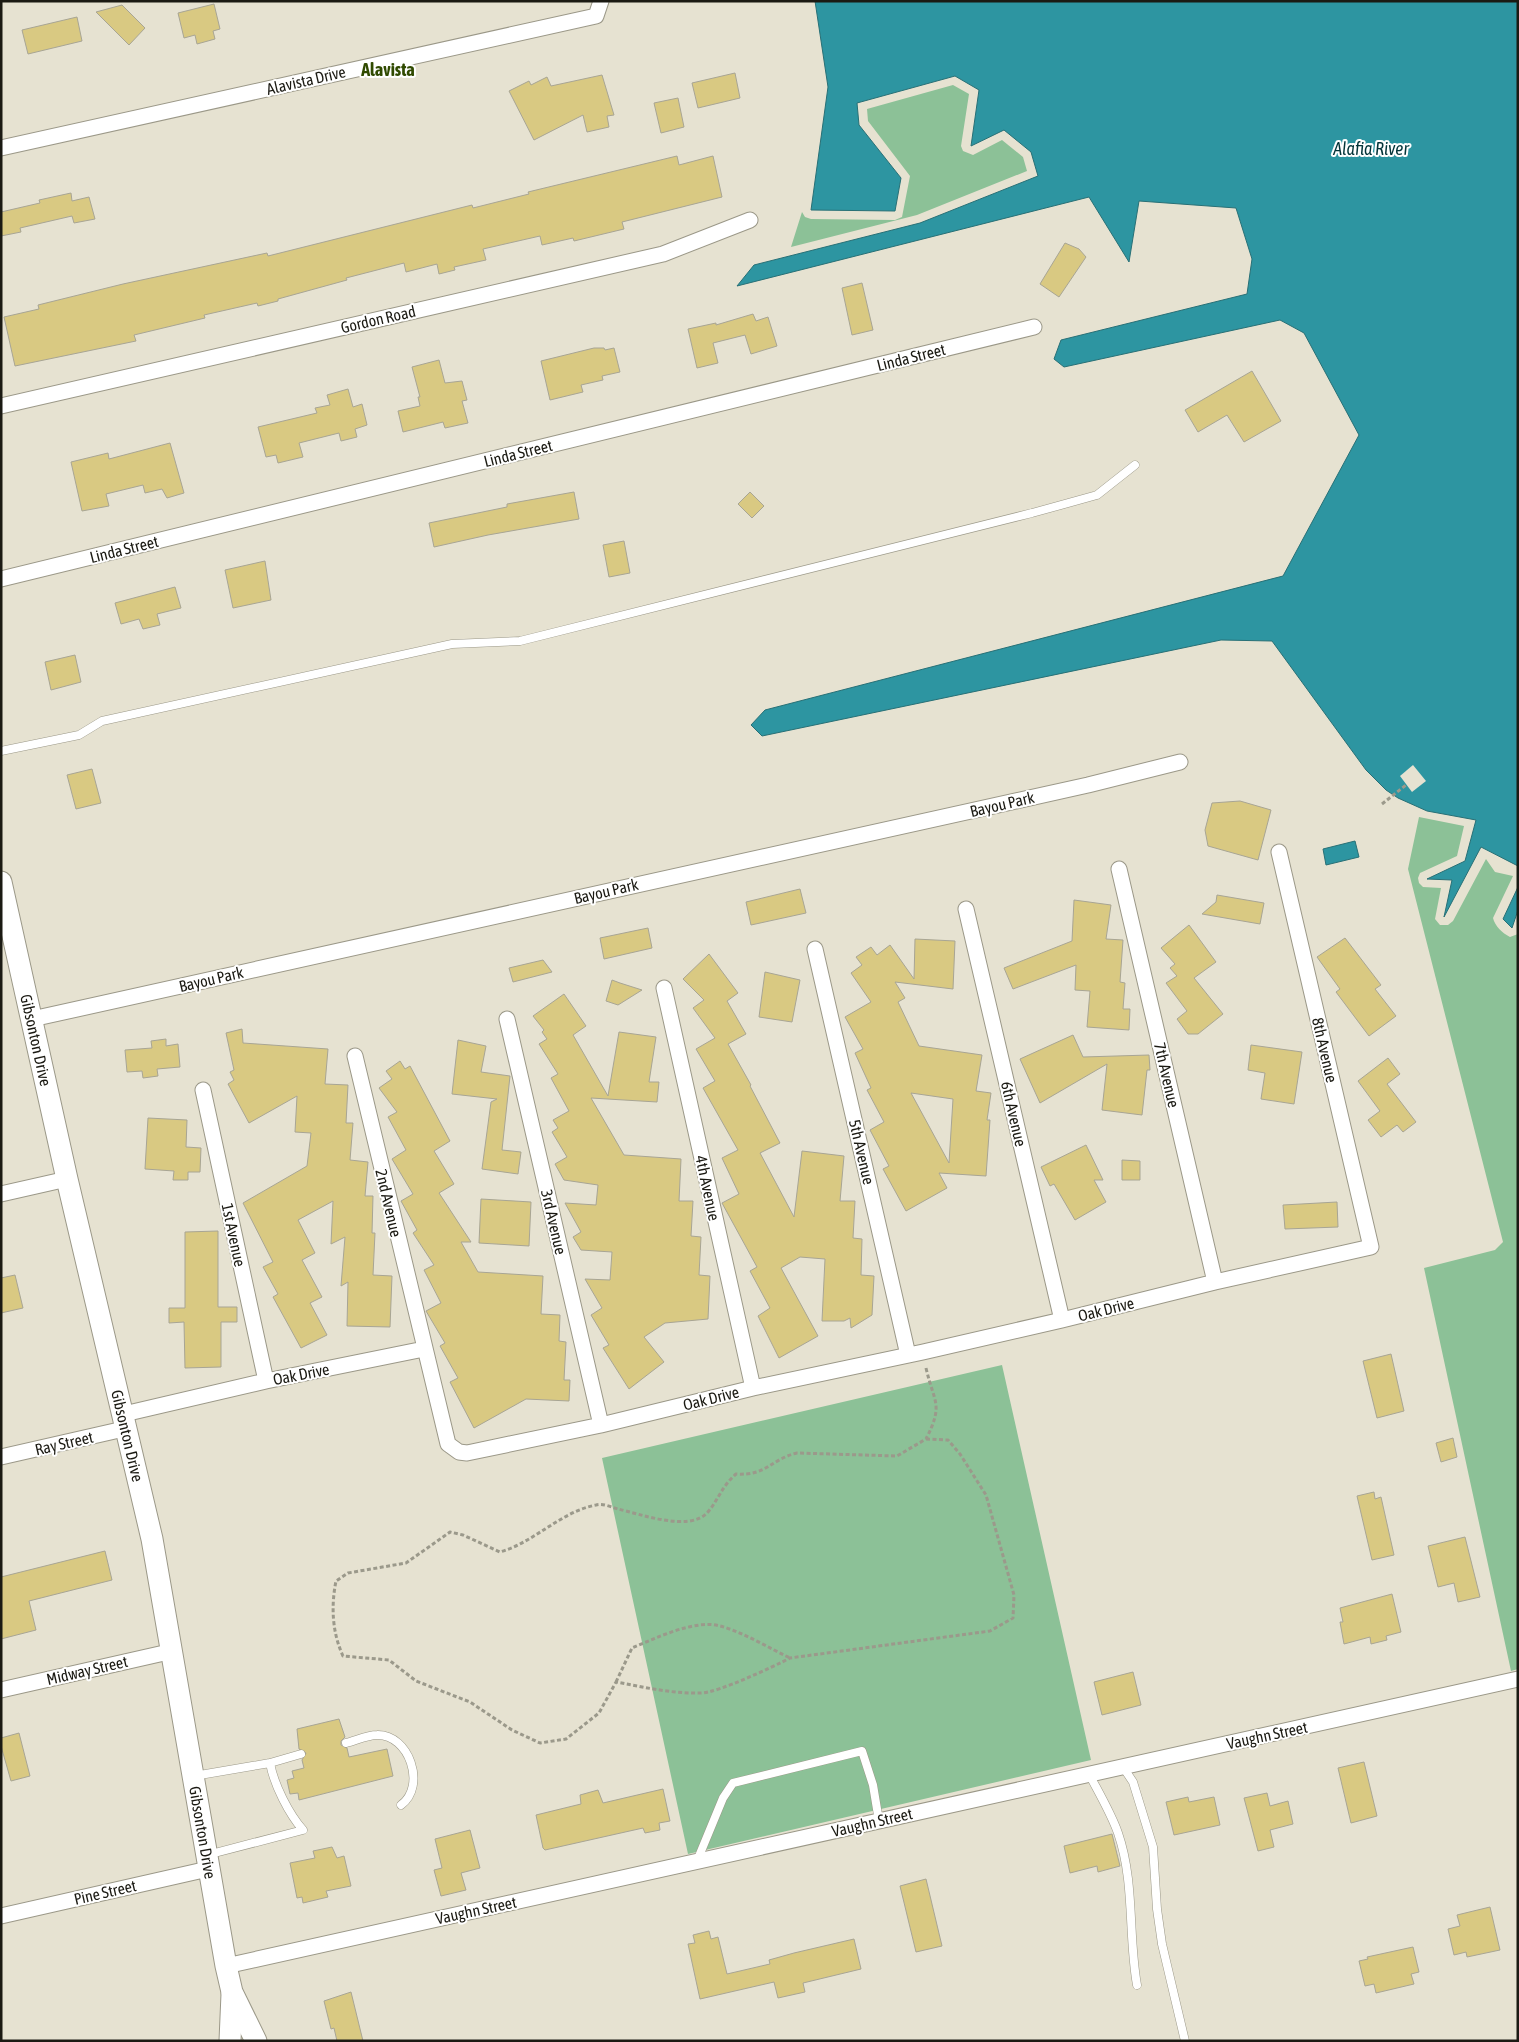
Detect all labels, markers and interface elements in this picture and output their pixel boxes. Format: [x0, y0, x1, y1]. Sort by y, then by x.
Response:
district label: Alavista [360, 59, 415, 80]
street label: Alavista Drive [265, 62, 347, 98]
water label: Alafia River [1332, 138, 1409, 159]
street label: Gordon Road [339, 302, 417, 336]
street label: Linda Street [875, 340, 947, 374]
street label: Linda Street [482, 436, 554, 470]
street label: Linda Street [88, 532, 160, 566]
street label: Bayou Park [968, 788, 1036, 821]
street label: Bayou Park [572, 875, 640, 908]
street label: Bayou Park [177, 963, 245, 996]
street label: Gibsonton Drive [17, 992, 55, 1088]
street label: 8th Avenue [1309, 1016, 1341, 1084]
street label: 7th Avenue [1151, 1041, 1183, 1109]
street label: 6th Avenue [998, 1080, 1030, 1148]
street label: 5th Avenue [846, 1118, 878, 1186]
street label: 4th Avenue [692, 1154, 724, 1222]
street label: 2nd Avenue [372, 1167, 406, 1239]
street label: 3rd Avenue [538, 1188, 570, 1256]
street label: 1st Avenue [219, 1202, 249, 1268]
street label: Oak Drive [1076, 1293, 1136, 1325]
street label: Oak Drive [271, 1360, 331, 1388]
street label: Oak Drive [681, 1382, 741, 1414]
street label: Gibsonton Drive [108, 1388, 147, 1483]
street label: Ray Street [33, 1427, 96, 1459]
street label: Midway Street [45, 1652, 130, 1689]
street label: Vaughn Street [1225, 1718, 1310, 1753]
street label: Gibsonton Drive [186, 1785, 220, 1880]
street label: Vaughn Street [830, 1804, 915, 1841]
street label: Pine Street [72, 1876, 138, 1908]
street label: Vaughn Street [434, 1893, 519, 1928]

